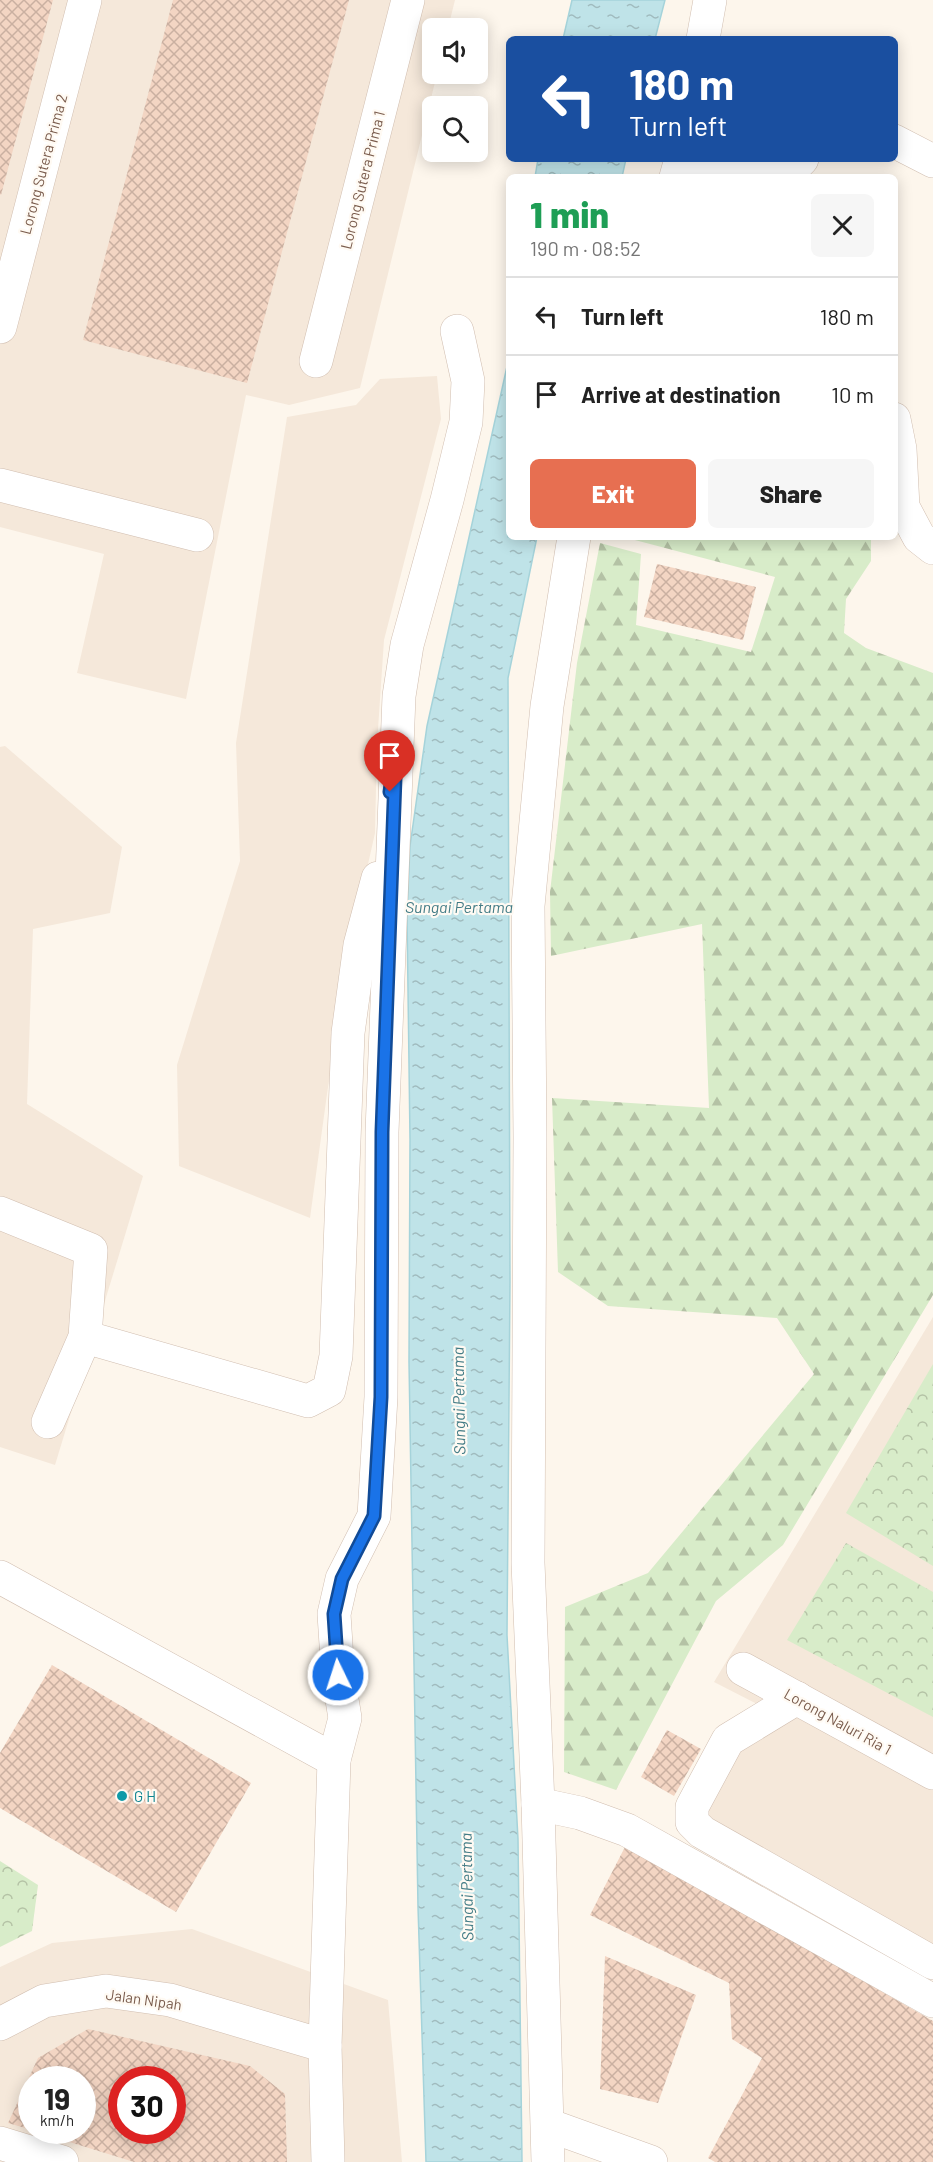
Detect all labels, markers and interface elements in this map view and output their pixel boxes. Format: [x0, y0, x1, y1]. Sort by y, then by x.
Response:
map controls [422, 18, 488, 162]
button: sound [422, 18, 488, 84]
text: 180 m [629, 58, 734, 108]
icon: left [530, 60, 608, 138]
street label: Lorong Sutera Prima 2 [16, 92, 70, 236]
button: search [422, 96, 488, 162]
street label: Lorong Sutera Prima 1 [336, 109, 388, 251]
text: Turn left [629, 109, 727, 141]
text: 1 min [530, 192, 609, 235]
button: close [811, 194, 874, 257]
text: 190 m · 08:52 [530, 236, 641, 260]
icon: left [530, 300, 563, 333]
text: Turn left [581, 303, 664, 329]
text: 180 m [820, 303, 874, 329]
icon: arrive [530, 378, 563, 411]
text: Arrive at destination [581, 381, 780, 407]
text: 10 m [831, 381, 874, 407]
button: Exit [530, 459, 696, 528]
button: Share [708, 459, 874, 528]
pin [364, 730, 415, 792]
icon: arrive [373, 739, 406, 772]
water label: Sungai Pertama [405, 897, 513, 916]
water label: Sungai Pertama [448, 1347, 468, 1455]
position arrow [306, 1643, 370, 1707]
street label: Lorong Naluri Ria 1 [781, 1684, 895, 1758]
place label: G H [134, 1787, 156, 1805]
marker: G H [115, 1789, 129, 1803]
water label: Sungai Pertama [456, 1833, 476, 1941]
street label: Jalan Nipah [105, 1985, 183, 2013]
speed limit sign: 30 [108, 2066, 186, 2144]
text: 19 [44, 2080, 70, 2116]
text: km/h [40, 2111, 74, 2129]

